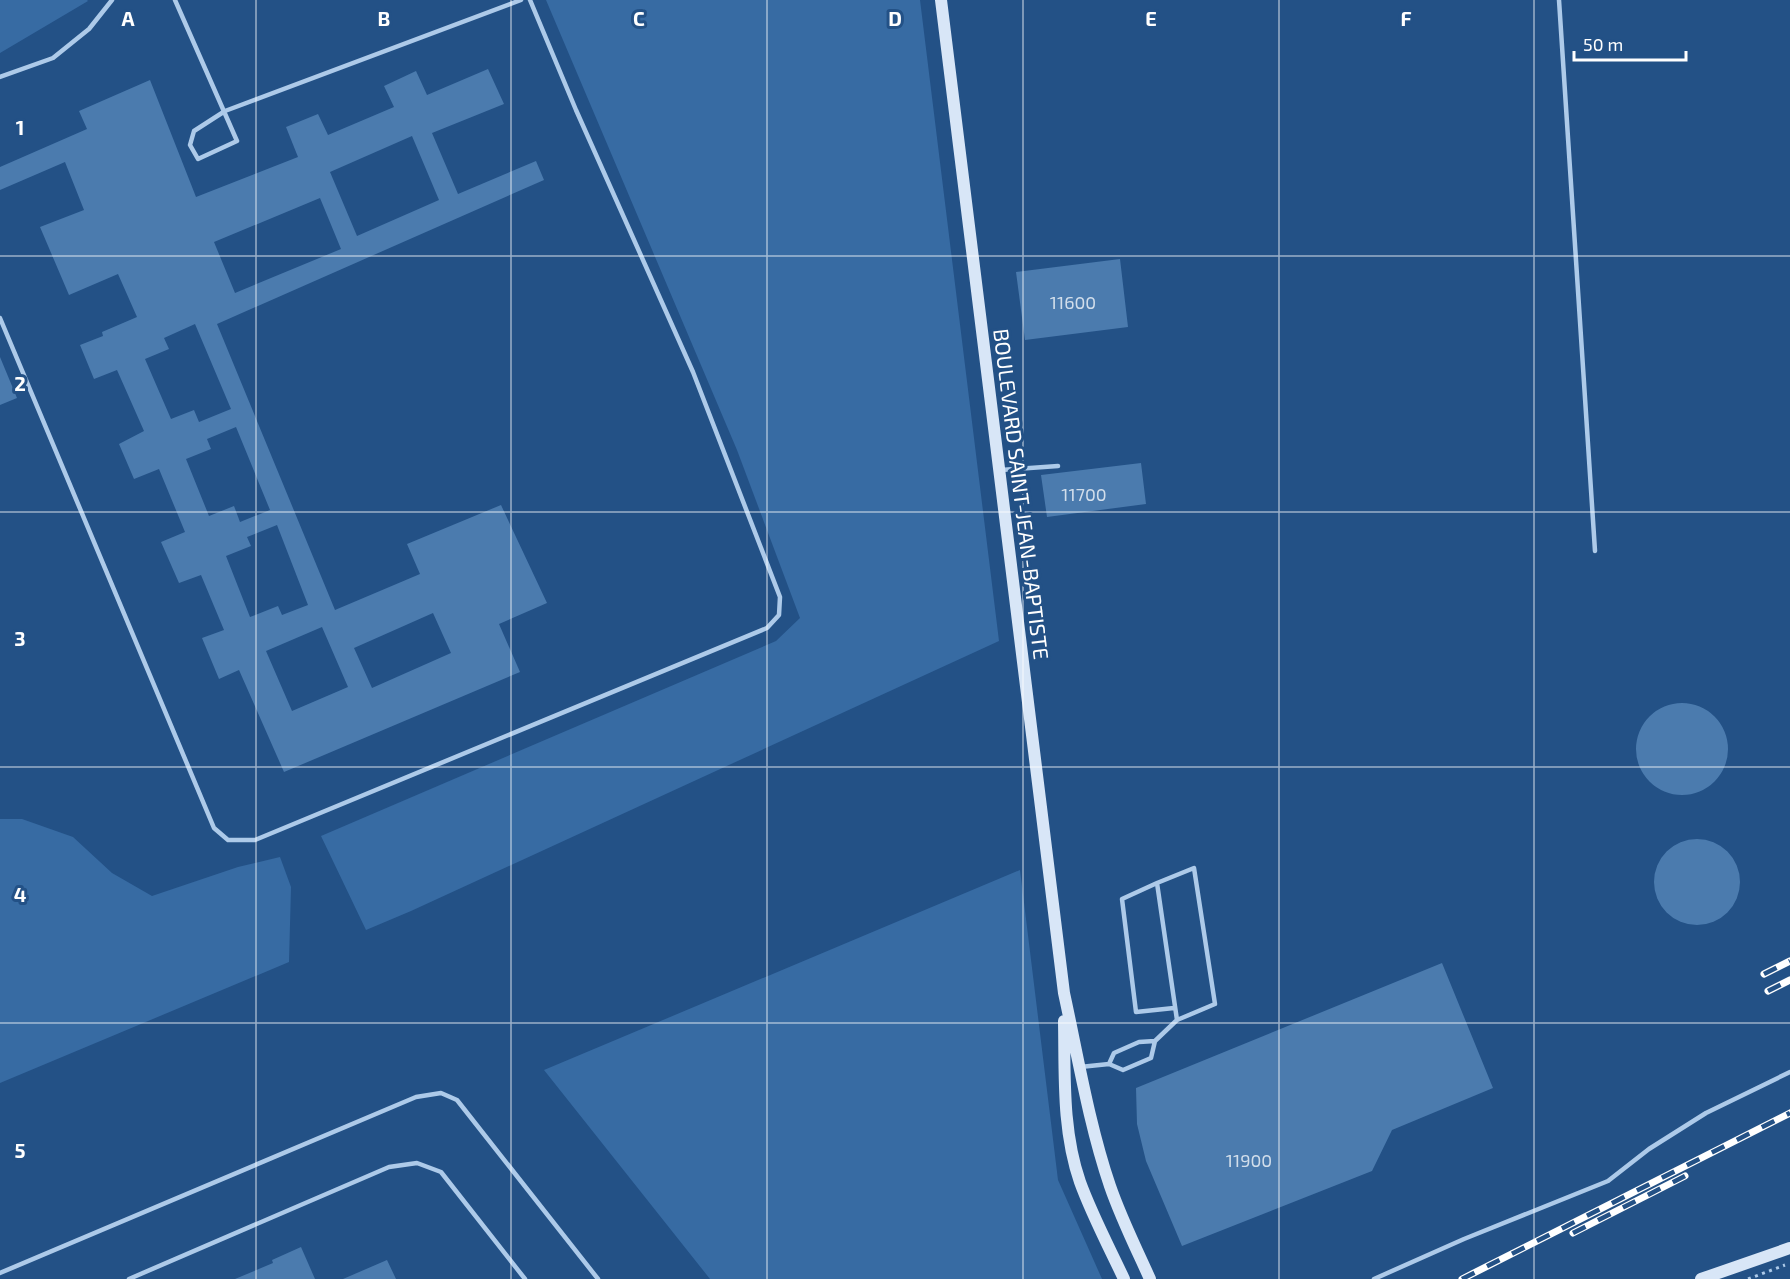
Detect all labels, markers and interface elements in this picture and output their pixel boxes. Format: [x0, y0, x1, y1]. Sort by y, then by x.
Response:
text: A [121, 6, 135, 30]
text: B [378, 6, 390, 30]
text: C [633, 6, 645, 30]
text: D [888, 6, 902, 30]
text: E [1145, 6, 1157, 30]
text: F [1400, 6, 1412, 30]
scale bar [1574, 24, 1686, 62]
text: 50 m [1583, 33, 1623, 55]
text: 1 [16, 115, 24, 139]
house number: 11600 [1050, 291, 1096, 313]
street label: BOULEVARD SAINT-JEAN-BAPTISTE [989, 327, 1055, 661]
text: 2 [14, 371, 26, 395]
house number: 11700 [1061, 483, 1107, 505]
text: 3 [14, 626, 26, 650]
text: 4 [14, 882, 27, 906]
text: 5 [14, 1138, 26, 1162]
house number: 11900 [1226, 1149, 1272, 1171]

